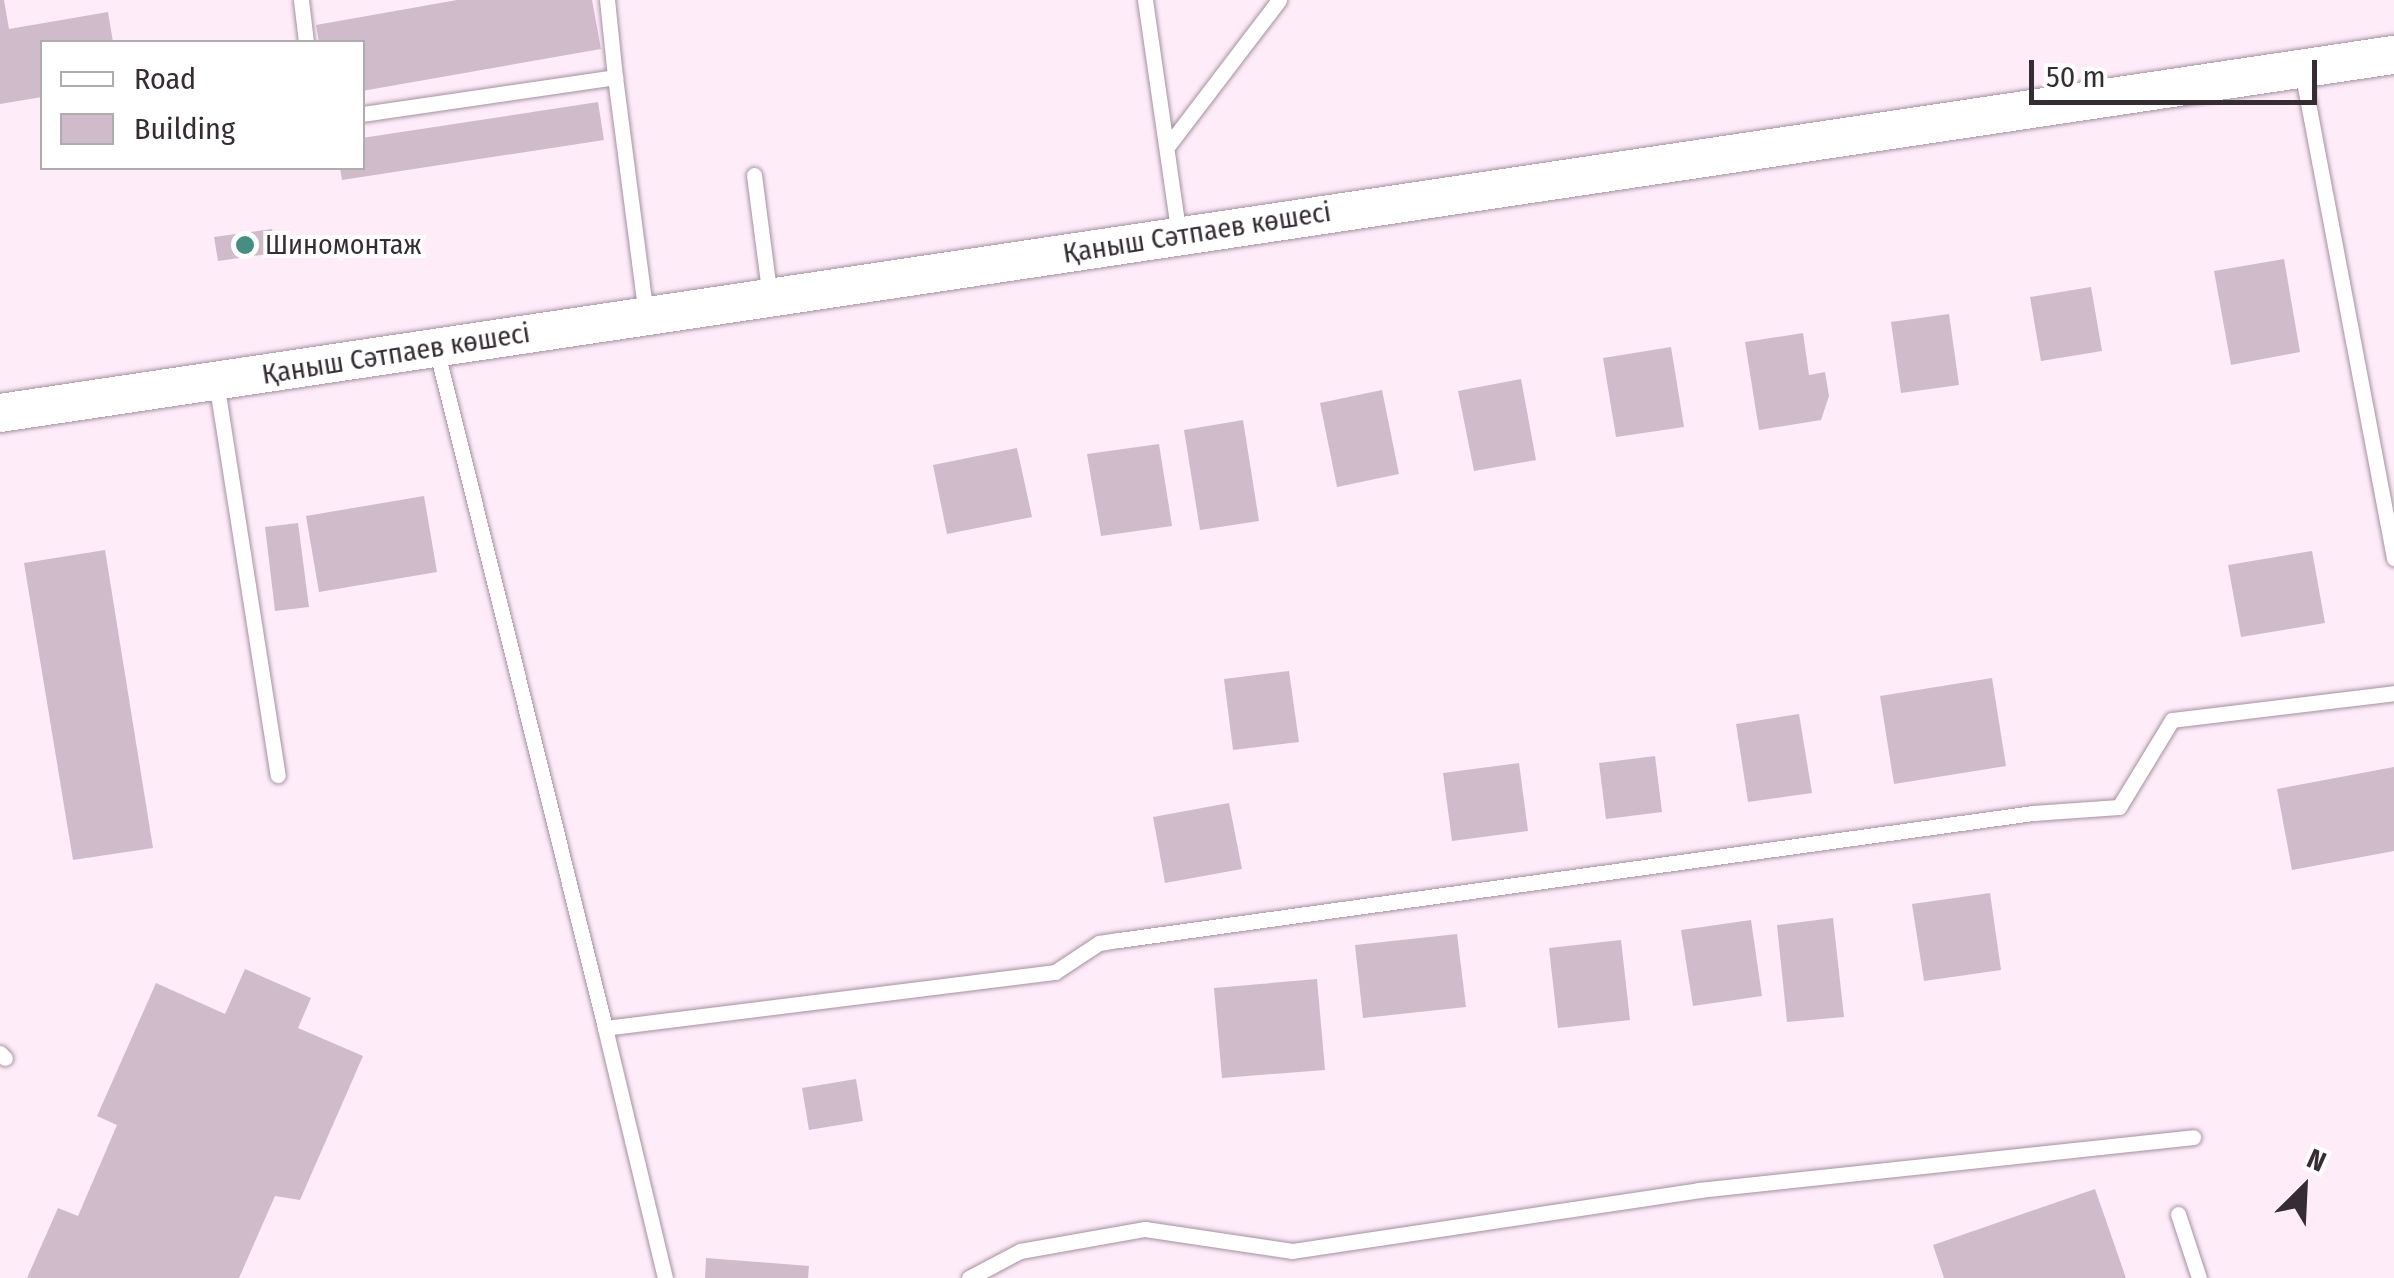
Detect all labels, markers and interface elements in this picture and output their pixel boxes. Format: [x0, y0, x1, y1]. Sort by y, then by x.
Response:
legend [40, 40, 365, 170]
scale bar [2034, 40, 2322, 102]
text: 50 m [2046, 59, 2106, 95]
text: Road [134, 61, 196, 97]
text: Building [134, 111, 235, 147]
street label: Қаныш Сәтпаев көшесі [1061, 195, 1333, 271]
place label: Шиномонтаж [265, 228, 421, 262]
marker: Шиномонтаж [234, 234, 256, 256]
street label: Қаныш Сәтпаев көшесі [260, 316, 532, 392]
north arrow [2254, 1138, 2354, 1238]
text: N [2302, 1142, 2331, 1179]

